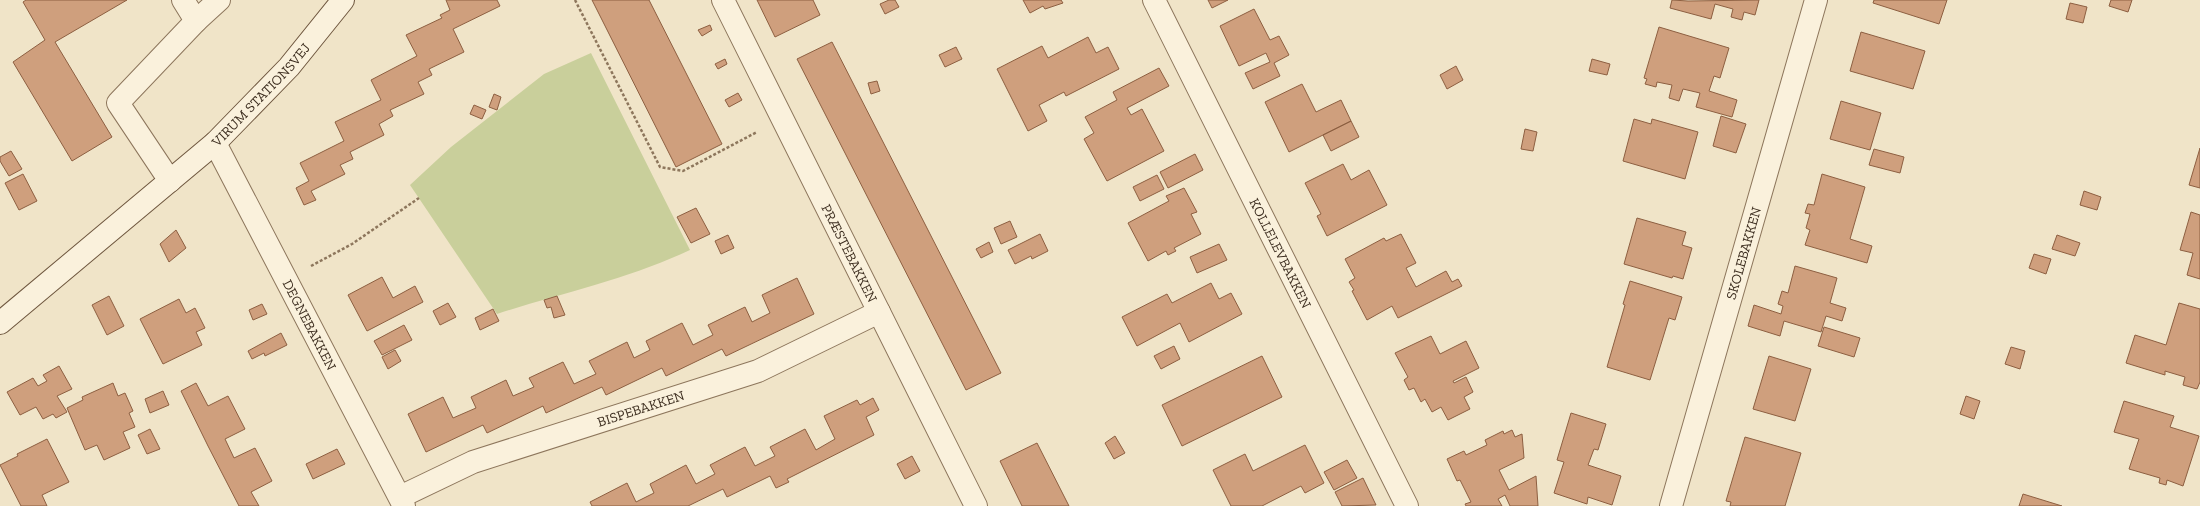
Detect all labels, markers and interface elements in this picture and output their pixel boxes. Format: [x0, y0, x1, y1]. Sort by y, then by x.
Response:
street label: VIRUM STATIONSVEJ [208, 40, 314, 151]
street label: KOLLELEVBAKKEN [1245, 195, 1315, 311]
street label: PRÆSTEBAKKEN [817, 201, 881, 305]
street label: SKOLEBAKKEN [1723, 205, 1765, 302]
street label: DEGNEBAKKEN [279, 277, 340, 373]
street label: BISPEBAKKEN [595, 387, 687, 431]

